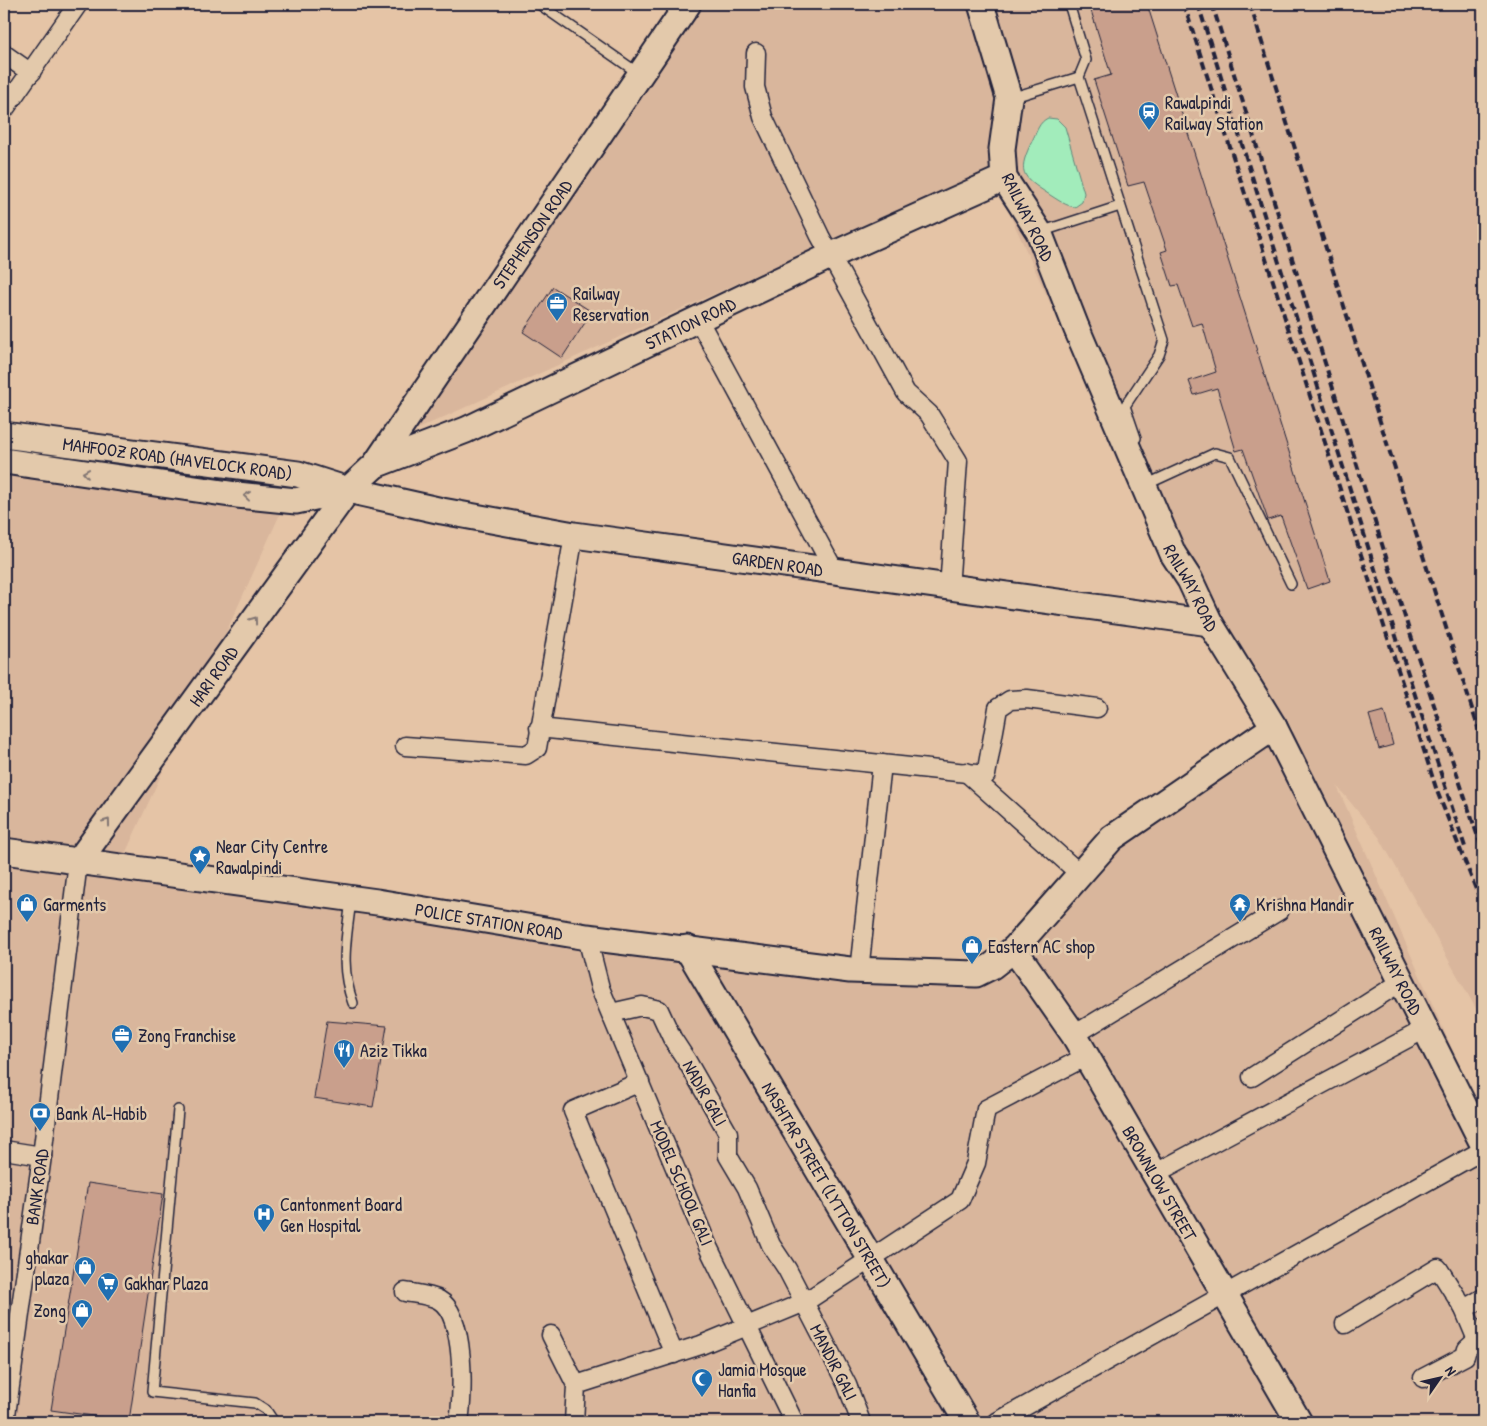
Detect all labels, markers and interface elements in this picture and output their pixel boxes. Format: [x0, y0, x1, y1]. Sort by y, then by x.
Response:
place label: Rawalpindi Railway Station [1165, 90, 1263, 136]
station icon: Rawalpindi Railway Station [1137, 100, 1161, 131]
street label: RAILWAY ROAD [996, 169, 1060, 266]
street label: STEPHENSON ROAD [486, 174, 578, 293]
place label: Railway Reservation [573, 281, 649, 327]
street label: STATION ROAD [641, 290, 740, 355]
office icon: Railway Reservation [545, 291, 569, 322]
street label: MAHFOOZ ROAD (HAVELOCK ROAD) [61, 430, 294, 486]
one-way arrow [82, 468, 90, 479]
one-way arrow [243, 491, 251, 502]
street label: RAILWAY ROAD [1158, 540, 1225, 636]
street label: GARDEN ROAD [731, 545, 825, 582]
one-way arrow [248, 617, 256, 626]
street label: HARI ROAD [183, 640, 244, 711]
one-way arrow [101, 819, 109, 828]
place label: Near City Centre Rawalpindi [216, 834, 328, 880]
place icon: Near City Centre Rawalpindi [188, 844, 212, 875]
shop icon: Garments [15, 892, 39, 923]
place label: Garments [43, 892, 106, 917]
temple icon: Krishna Mandir [1228, 892, 1252, 923]
place label: Krishna Mandir [1256, 892, 1354, 917]
street label: POLICE STATION ROAD [413, 896, 565, 945]
street label: RAILWAY ROAD [1364, 922, 1429, 1019]
shop icon: Eastern AC shop [960, 934, 984, 965]
place label: Eastern AC shop [988, 934, 1095, 959]
office icon: Zong Franchise [110, 1023, 134, 1054]
place label: Zong Franchise [138, 1023, 236, 1048]
restaurant icon: Aziz Tikka [332, 1038, 356, 1069]
place label: Aziz Tikka [360, 1038, 427, 1063]
street label: NADIR GALI [677, 1056, 733, 1130]
street label: NASHTAR STREET (LYTTON STREET) [756, 1077, 897, 1292]
bank icon: Bank Al-Habib [28, 1101, 52, 1132]
place label: Bank Al-Habib [56, 1101, 147, 1126]
street label: MODEL SCHOOL GALI [644, 1117, 720, 1249]
street label: BROWNLOW STREET [1117, 1121, 1204, 1246]
street label: BANK ROAD [19, 1147, 55, 1227]
place label: Cantonment Board Gen Hospital [280, 1192, 402, 1238]
hospital icon: Cantonment Board Gen Hospital [252, 1202, 276, 1233]
place label: ghakar plaza [25, 1245, 69, 1291]
shop icon: ghakar plaza [73, 1255, 97, 1286]
supermarket icon: Gakhar Plaza [96, 1271, 120, 1302]
place label: Gakhar Plaza [124, 1271, 208, 1296]
place label: Zong [33, 1298, 66, 1323]
shop icon: Zong [70, 1298, 94, 1329]
street label: MANDIR GALI [804, 1320, 864, 1404]
north arrow [1414, 1354, 1464, 1404]
place label: Jamia Mosque Hanfia [718, 1357, 807, 1403]
text: N [1441, 1362, 1461, 1379]
mosque icon: Jamia Mosque Hanfia [690, 1367, 714, 1398]

